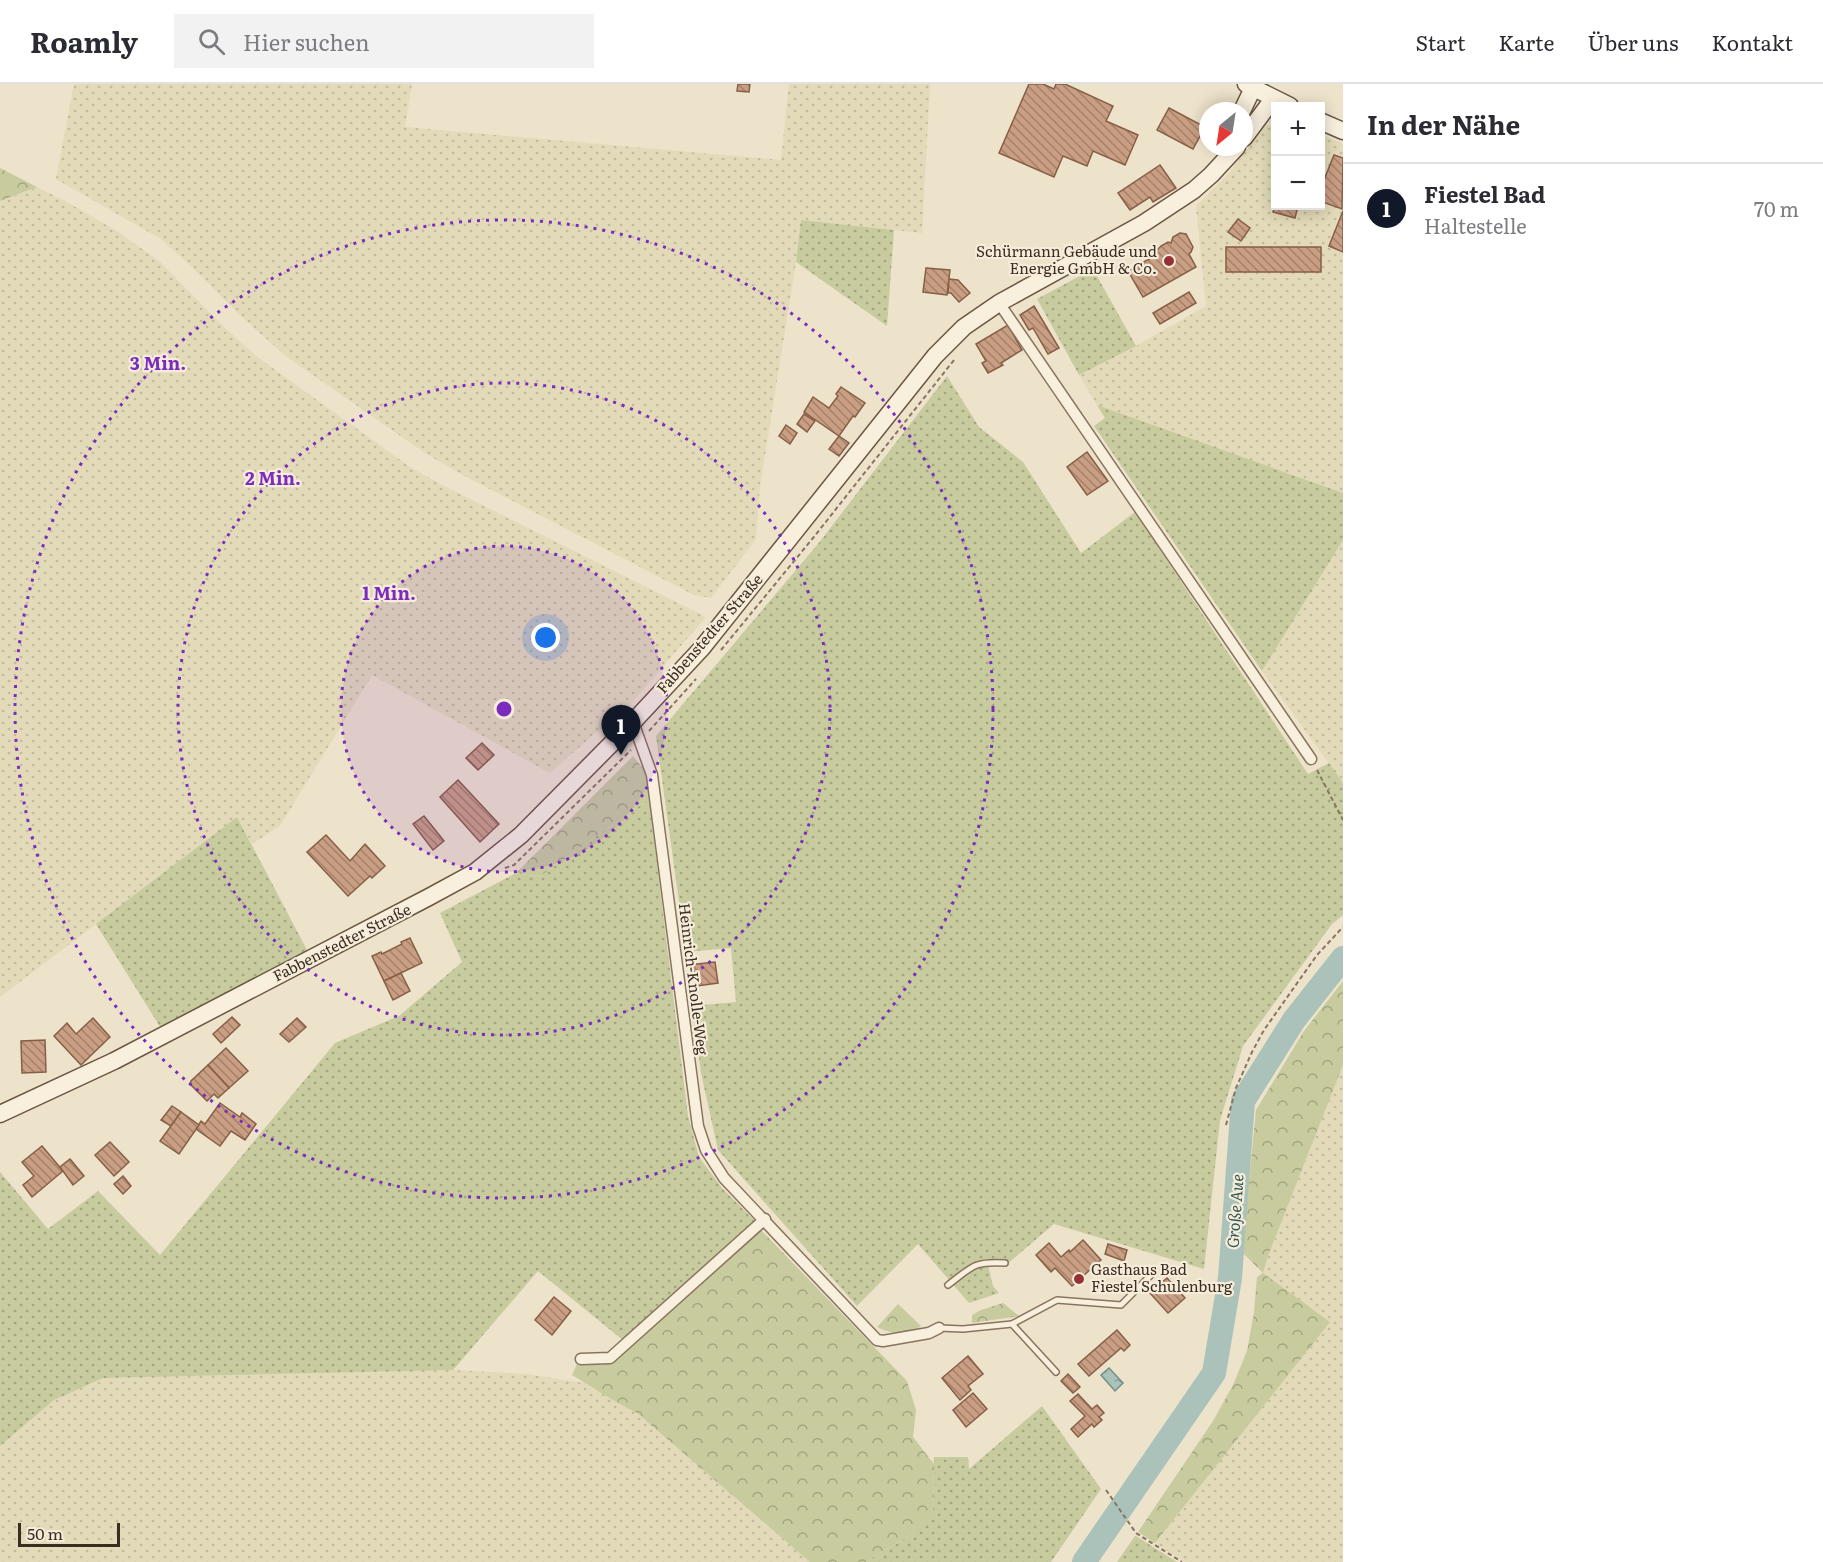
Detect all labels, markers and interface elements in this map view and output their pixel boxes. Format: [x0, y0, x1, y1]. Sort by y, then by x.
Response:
search box [174, 14, 594, 68]
text: Roamly [30, 20, 138, 62]
icon: search [195, 25, 228, 58]
text: Hier suchen [243, 25, 370, 58]
text: Start [1415, 26, 1466, 57]
text: Karte [1499, 26, 1554, 57]
text: Über uns [1587, 26, 1678, 57]
text: Kontakt [1711, 26, 1793, 57]
north arrow [1199, 102, 1253, 156]
map controls [1271, 102, 1325, 210]
button: + [1271, 102, 1325, 156]
text: In der Nähe [1367, 104, 1520, 143]
button: − [1271, 156, 1325, 210]
text: Fiestel Bad [1424, 177, 1545, 210]
text: 1 [1382, 193, 1391, 223]
text: 70 m [1754, 193, 1799, 223]
text: Haltestelle [1424, 210, 1527, 240]
place label: Schürmann Gebäude und Energie GmbH & Co. [976, 239, 1157, 279]
marker: Schürmann Gebäude und Energie GmbH & Co. [1162, 254, 1176, 268]
text: 3 Min. [130, 349, 186, 376]
text: 2 Min. [245, 464, 301, 491]
street label: Fabbenstedter Straße [650, 568, 768, 698]
text: 1 Min. [362, 579, 416, 606]
your location [531, 623, 560, 652]
centre of rings [494, 699, 514, 719]
pin: 1 [602, 706, 640, 755]
street label: Fabbenstedter Straße [268, 897, 415, 986]
street label: Heinrich-Knolle-Weg [674, 901, 715, 1057]
water label: Große Aue [1219, 1173, 1249, 1249]
place label: Gasthaus Bad Fiestel Schulenburg [1091, 1257, 1233, 1297]
marker: Gasthaus Bad Fiestel Schulenburg [1072, 1272, 1086, 1286]
scale bar [18, 1520, 120, 1548]
text: 50 m [27, 1521, 63, 1545]

